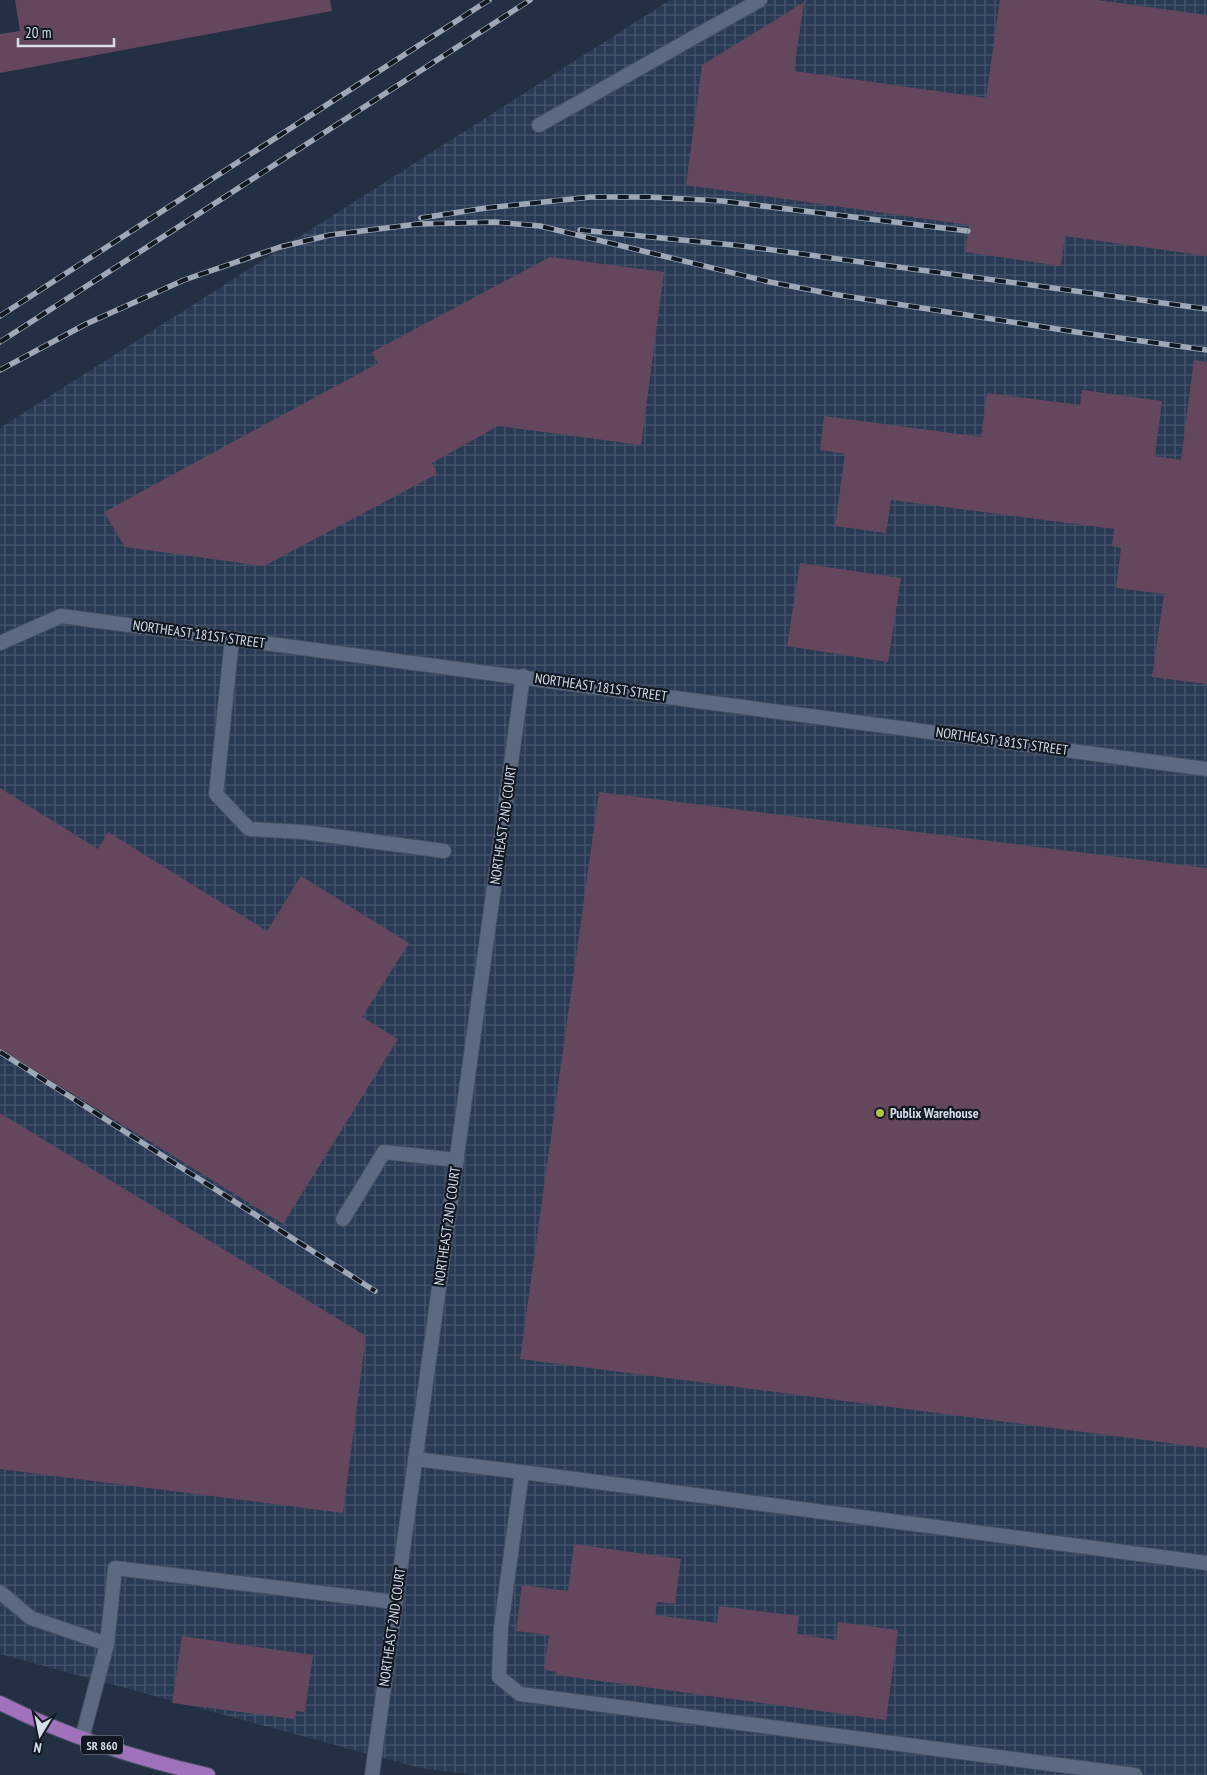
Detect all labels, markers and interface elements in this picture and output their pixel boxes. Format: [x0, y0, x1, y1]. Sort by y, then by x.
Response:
scale bar [18, 15, 114, 47]
text: 20 m [25, 23, 51, 42]
street label: NORTHEAST 181ST STREET [132, 616, 267, 652]
street label: NORTHEAST 181ST STREET [534, 669, 669, 705]
street label: NORTHEAST 181ST STREET [935, 723, 1070, 759]
street label: NORTHEAST 2ND COURT [486, 764, 520, 886]
place label: Publix Warehouse [890, 1104, 979, 1122]
marker: Publix Warehouse [874, 1107, 886, 1119]
street label: NORTHEAST 2ND COURT [430, 1165, 464, 1287]
street label: NORTHEAST 2ND COURT [375, 1566, 409, 1688]
north arrow [15, 1710, 65, 1760]
road number: SR 860 [81, 1736, 123, 1754]
text: N [32, 1738, 43, 1757]

